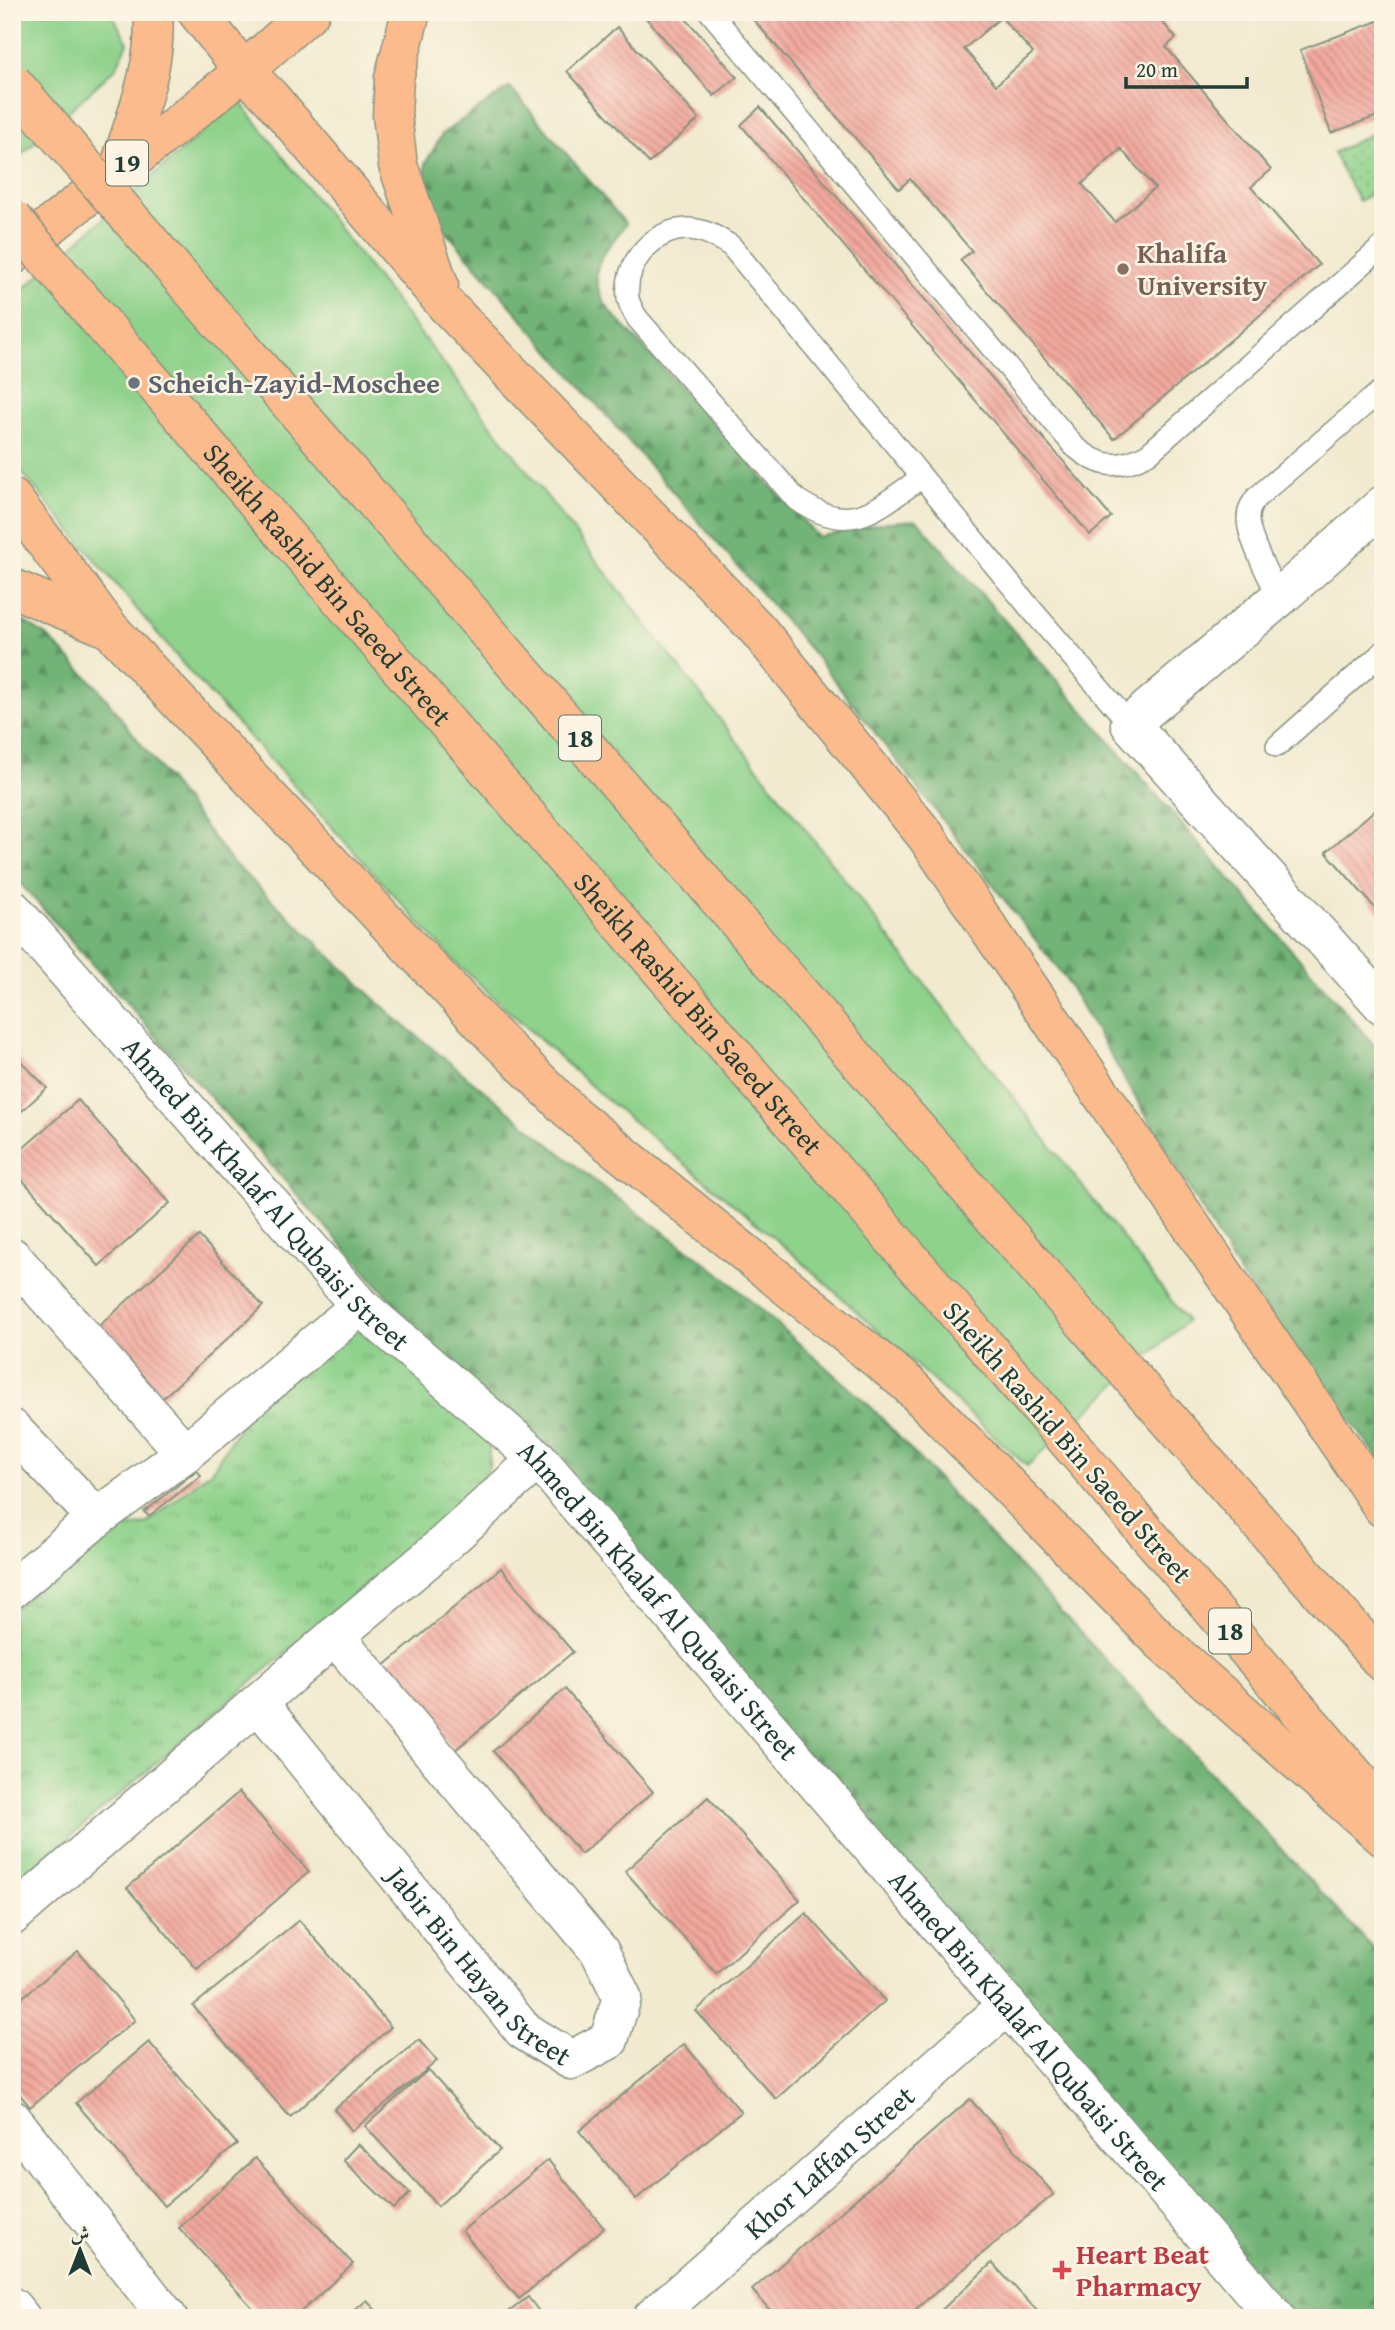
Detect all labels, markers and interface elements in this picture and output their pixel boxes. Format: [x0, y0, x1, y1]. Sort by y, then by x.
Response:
scale bar [1126, 46, 1246, 90]
text: 20 m [1136, 54, 1178, 85]
road number: 19 [106, 140, 148, 186]
place label: Khalifa University [1137, 232, 1268, 305]
marker: Khalifa University [1115, 261, 1131, 277]
place label: Scheich-Zayid-Moschee [148, 362, 440, 403]
marker: Scheich-Zayid-Moschee [126, 375, 142, 391]
street label: Sheikh Rashid Bin Saeed Street [194, 434, 462, 735]
road number: 18 [559, 716, 601, 760]
street label: Sheikh Rashid Bin Saeed Street [565, 863, 833, 1164]
street label: Ahmed Bin Khalaf Al Qubaisi Street [113, 1027, 419, 1360]
street label: Sheikh Rashid Bin Saeed Street [934, 1291, 1203, 1592]
street label: Ahmed Bin Khalaf Al Qubaisi Street [509, 1430, 809, 1769]
road number: 18 [1209, 1608, 1251, 1654]
street label: Jabir Bin Hayan Street [376, 1855, 580, 2075]
street label: Ahmed Bin Khalaf Al Qubaisi Street [879, 1860, 1179, 2200]
street label: Khor Laffan Street [735, 2075, 923, 2248]
north arrow [46, 2214, 116, 2284]
text: ش [71, 2219, 89, 2247]
place label: Heart Beat Pharmacy [1076, 2233, 1210, 2306]
marker: Heart Beat Pharmacy [1054, 2262, 1070, 2278]

